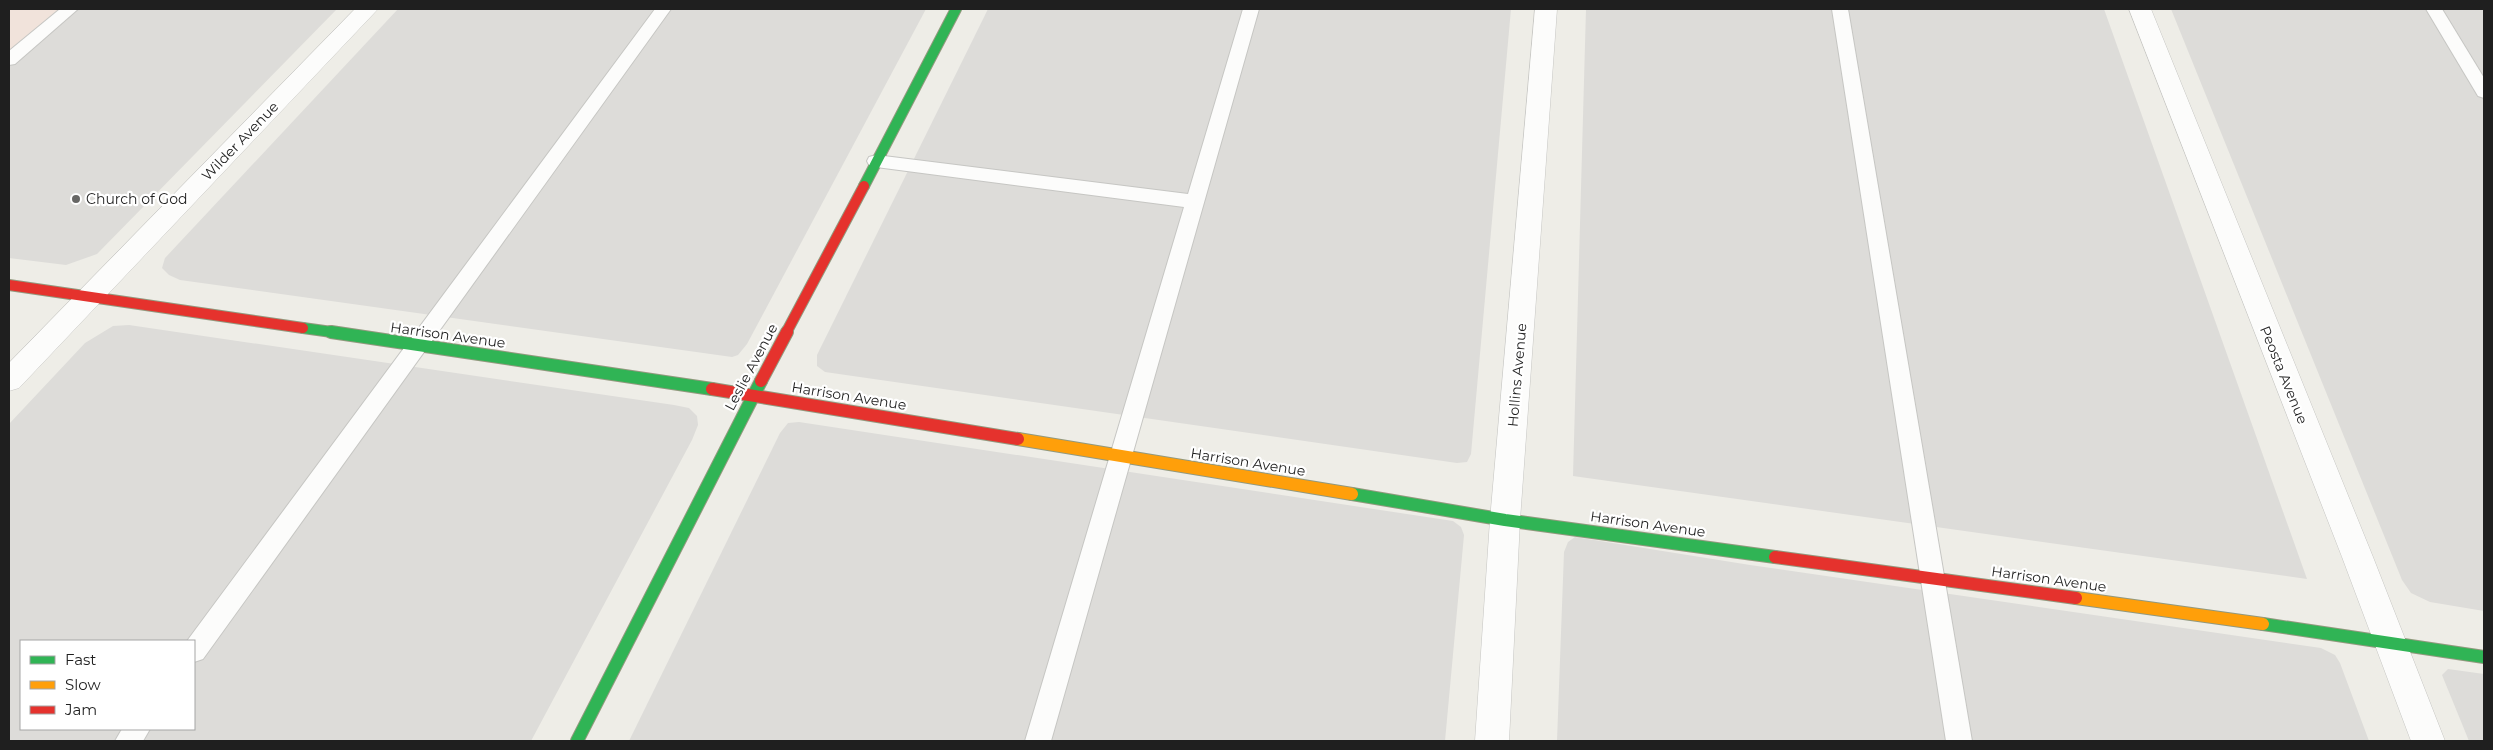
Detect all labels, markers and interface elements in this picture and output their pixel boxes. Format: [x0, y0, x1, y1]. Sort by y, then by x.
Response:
street label: Wilder Avenue [198, 98, 282, 184]
place label: Church of God [86, 190, 187, 208]
marker: Church of God [70, 193, 82, 205]
street label: Harrison Avenue [389, 318, 507, 352]
street label: Leslie Avenue [721, 320, 781, 414]
street label: Hollins Avenue [1503, 322, 1531, 428]
street label: Peosta Avenue [2256, 323, 2312, 427]
street label: Harrison Avenue [790, 378, 908, 414]
street label: Harrison Avenue [1189, 444, 1307, 480]
street label: Harrison Avenue [1589, 507, 1707, 541]
street label: Harrison Avenue [1990, 562, 2108, 596]
legend [20, 640, 195, 730]
text: Fast [65, 650, 96, 669]
text: Slow [65, 675, 101, 694]
text: Jam [64, 700, 97, 719]

